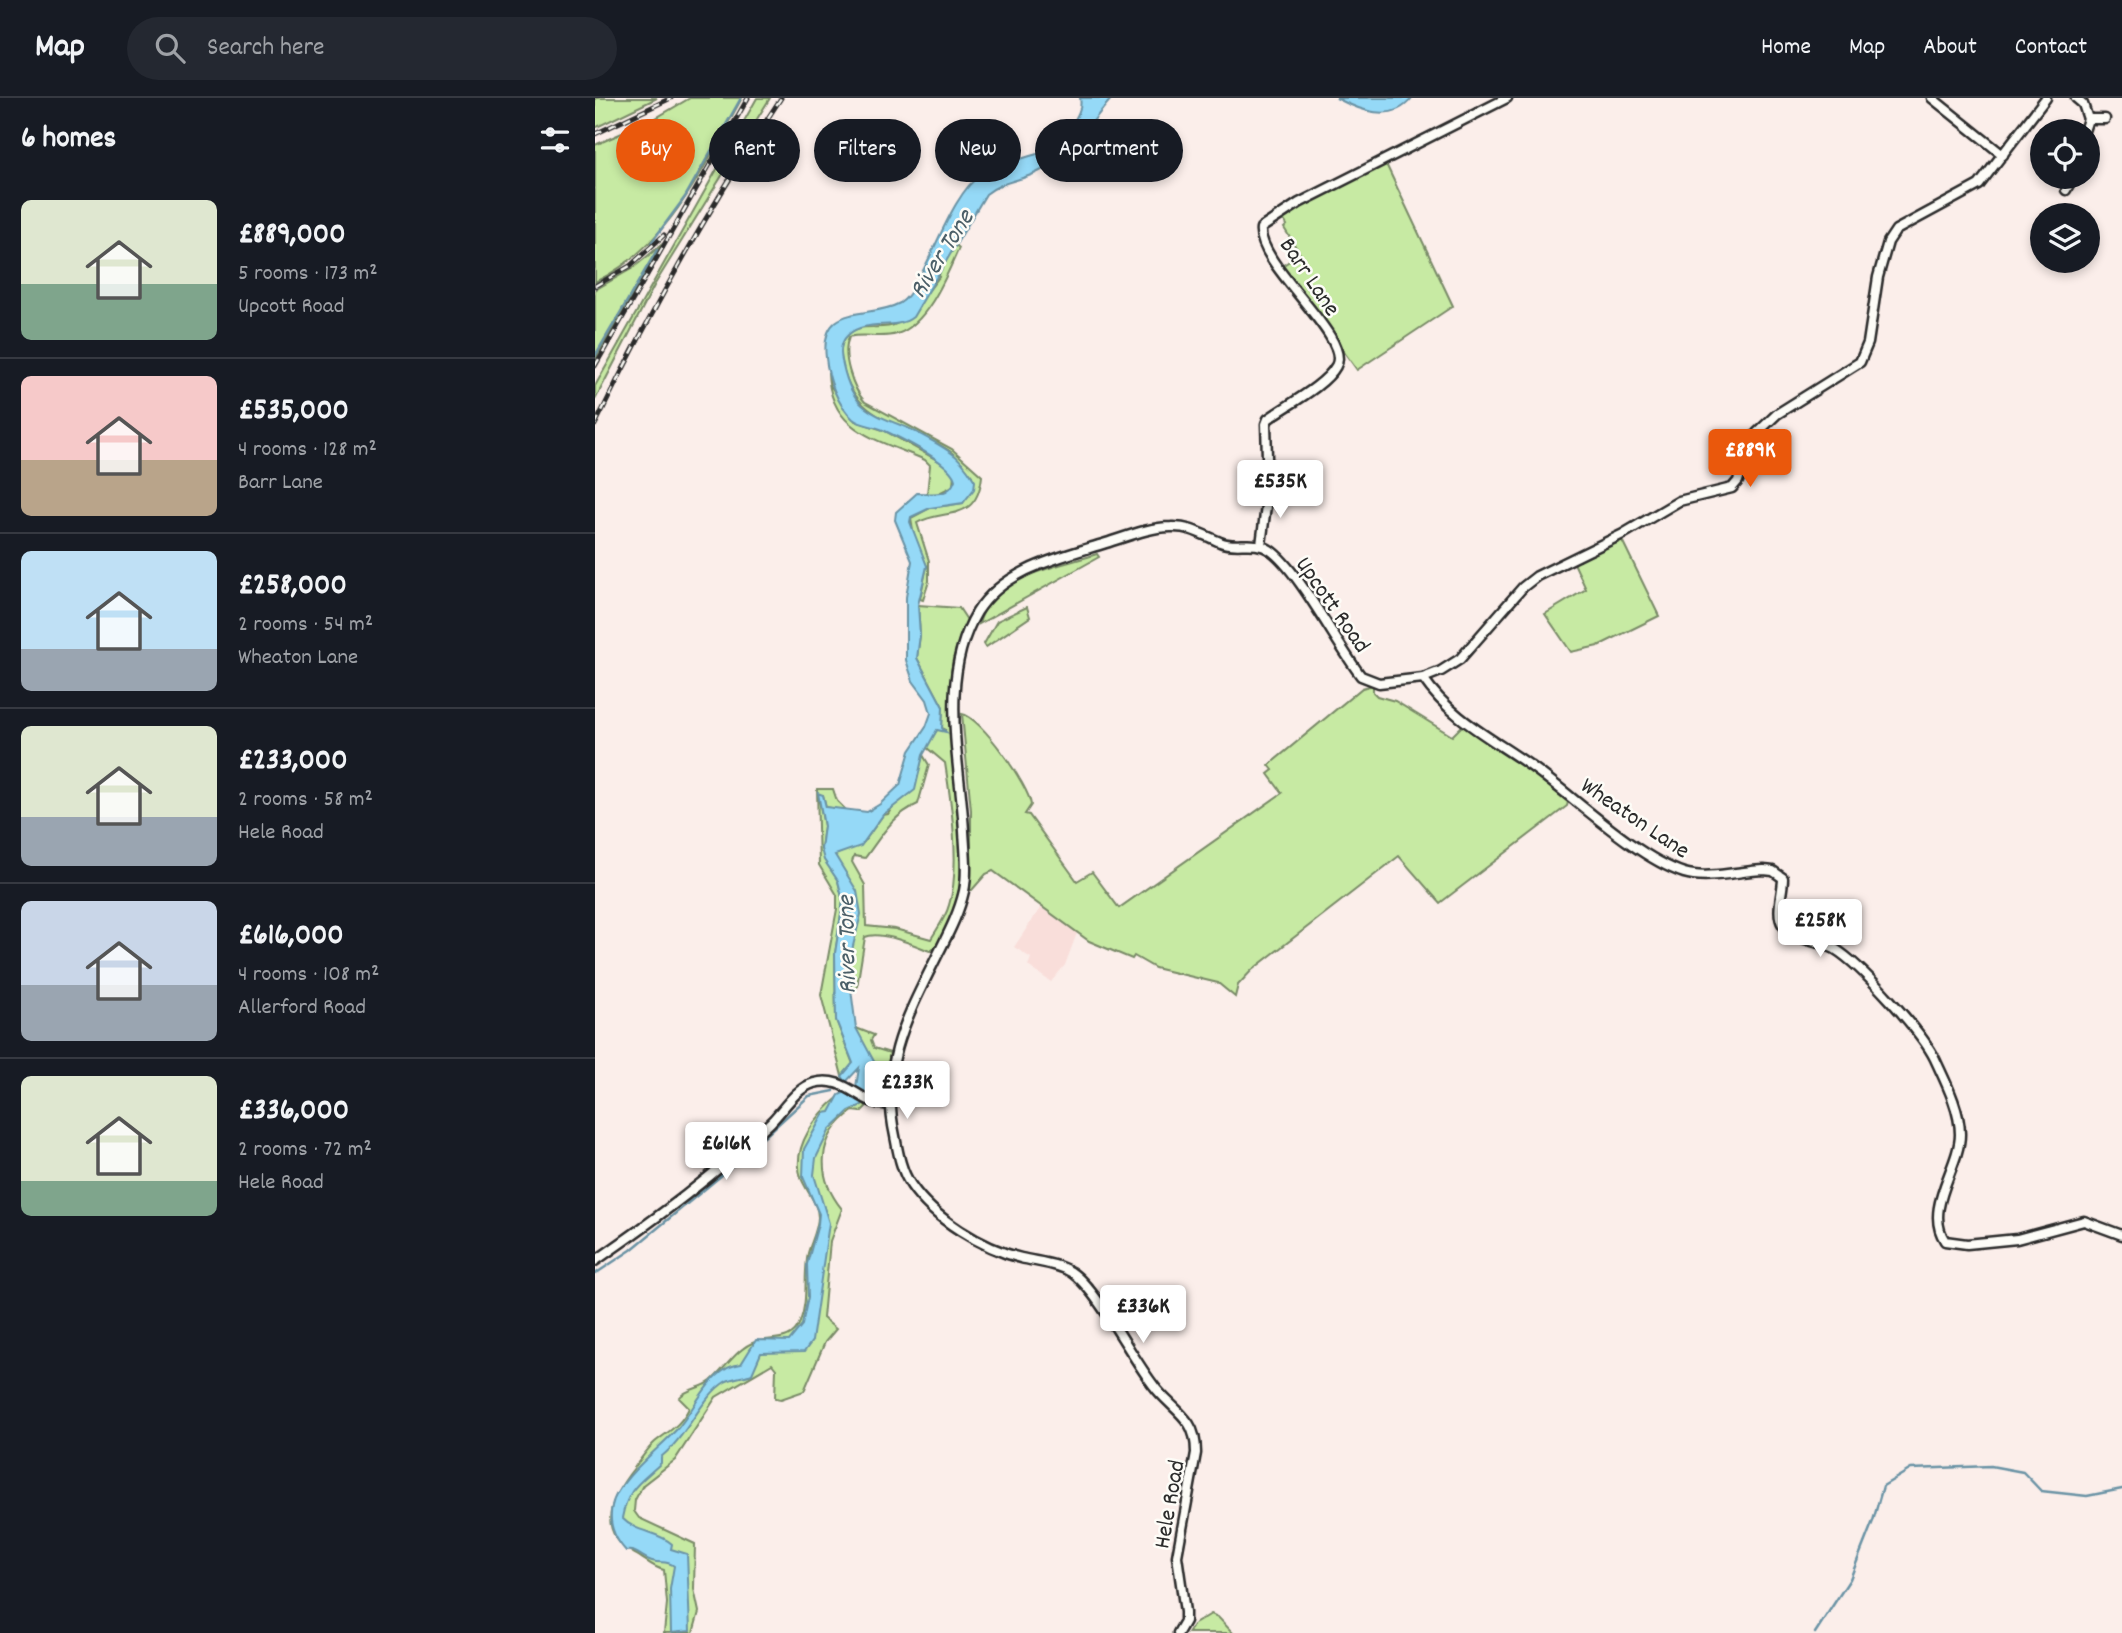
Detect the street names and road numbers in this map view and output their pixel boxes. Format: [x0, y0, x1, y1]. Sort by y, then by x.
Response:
street label: Barr Lane [1270, 231, 1347, 324]
street label: Upcott Road [1286, 550, 1377, 661]
street label: Wheaton Lane [1573, 770, 1696, 869]
street label: Hele Road [1146, 1457, 1195, 1552]

